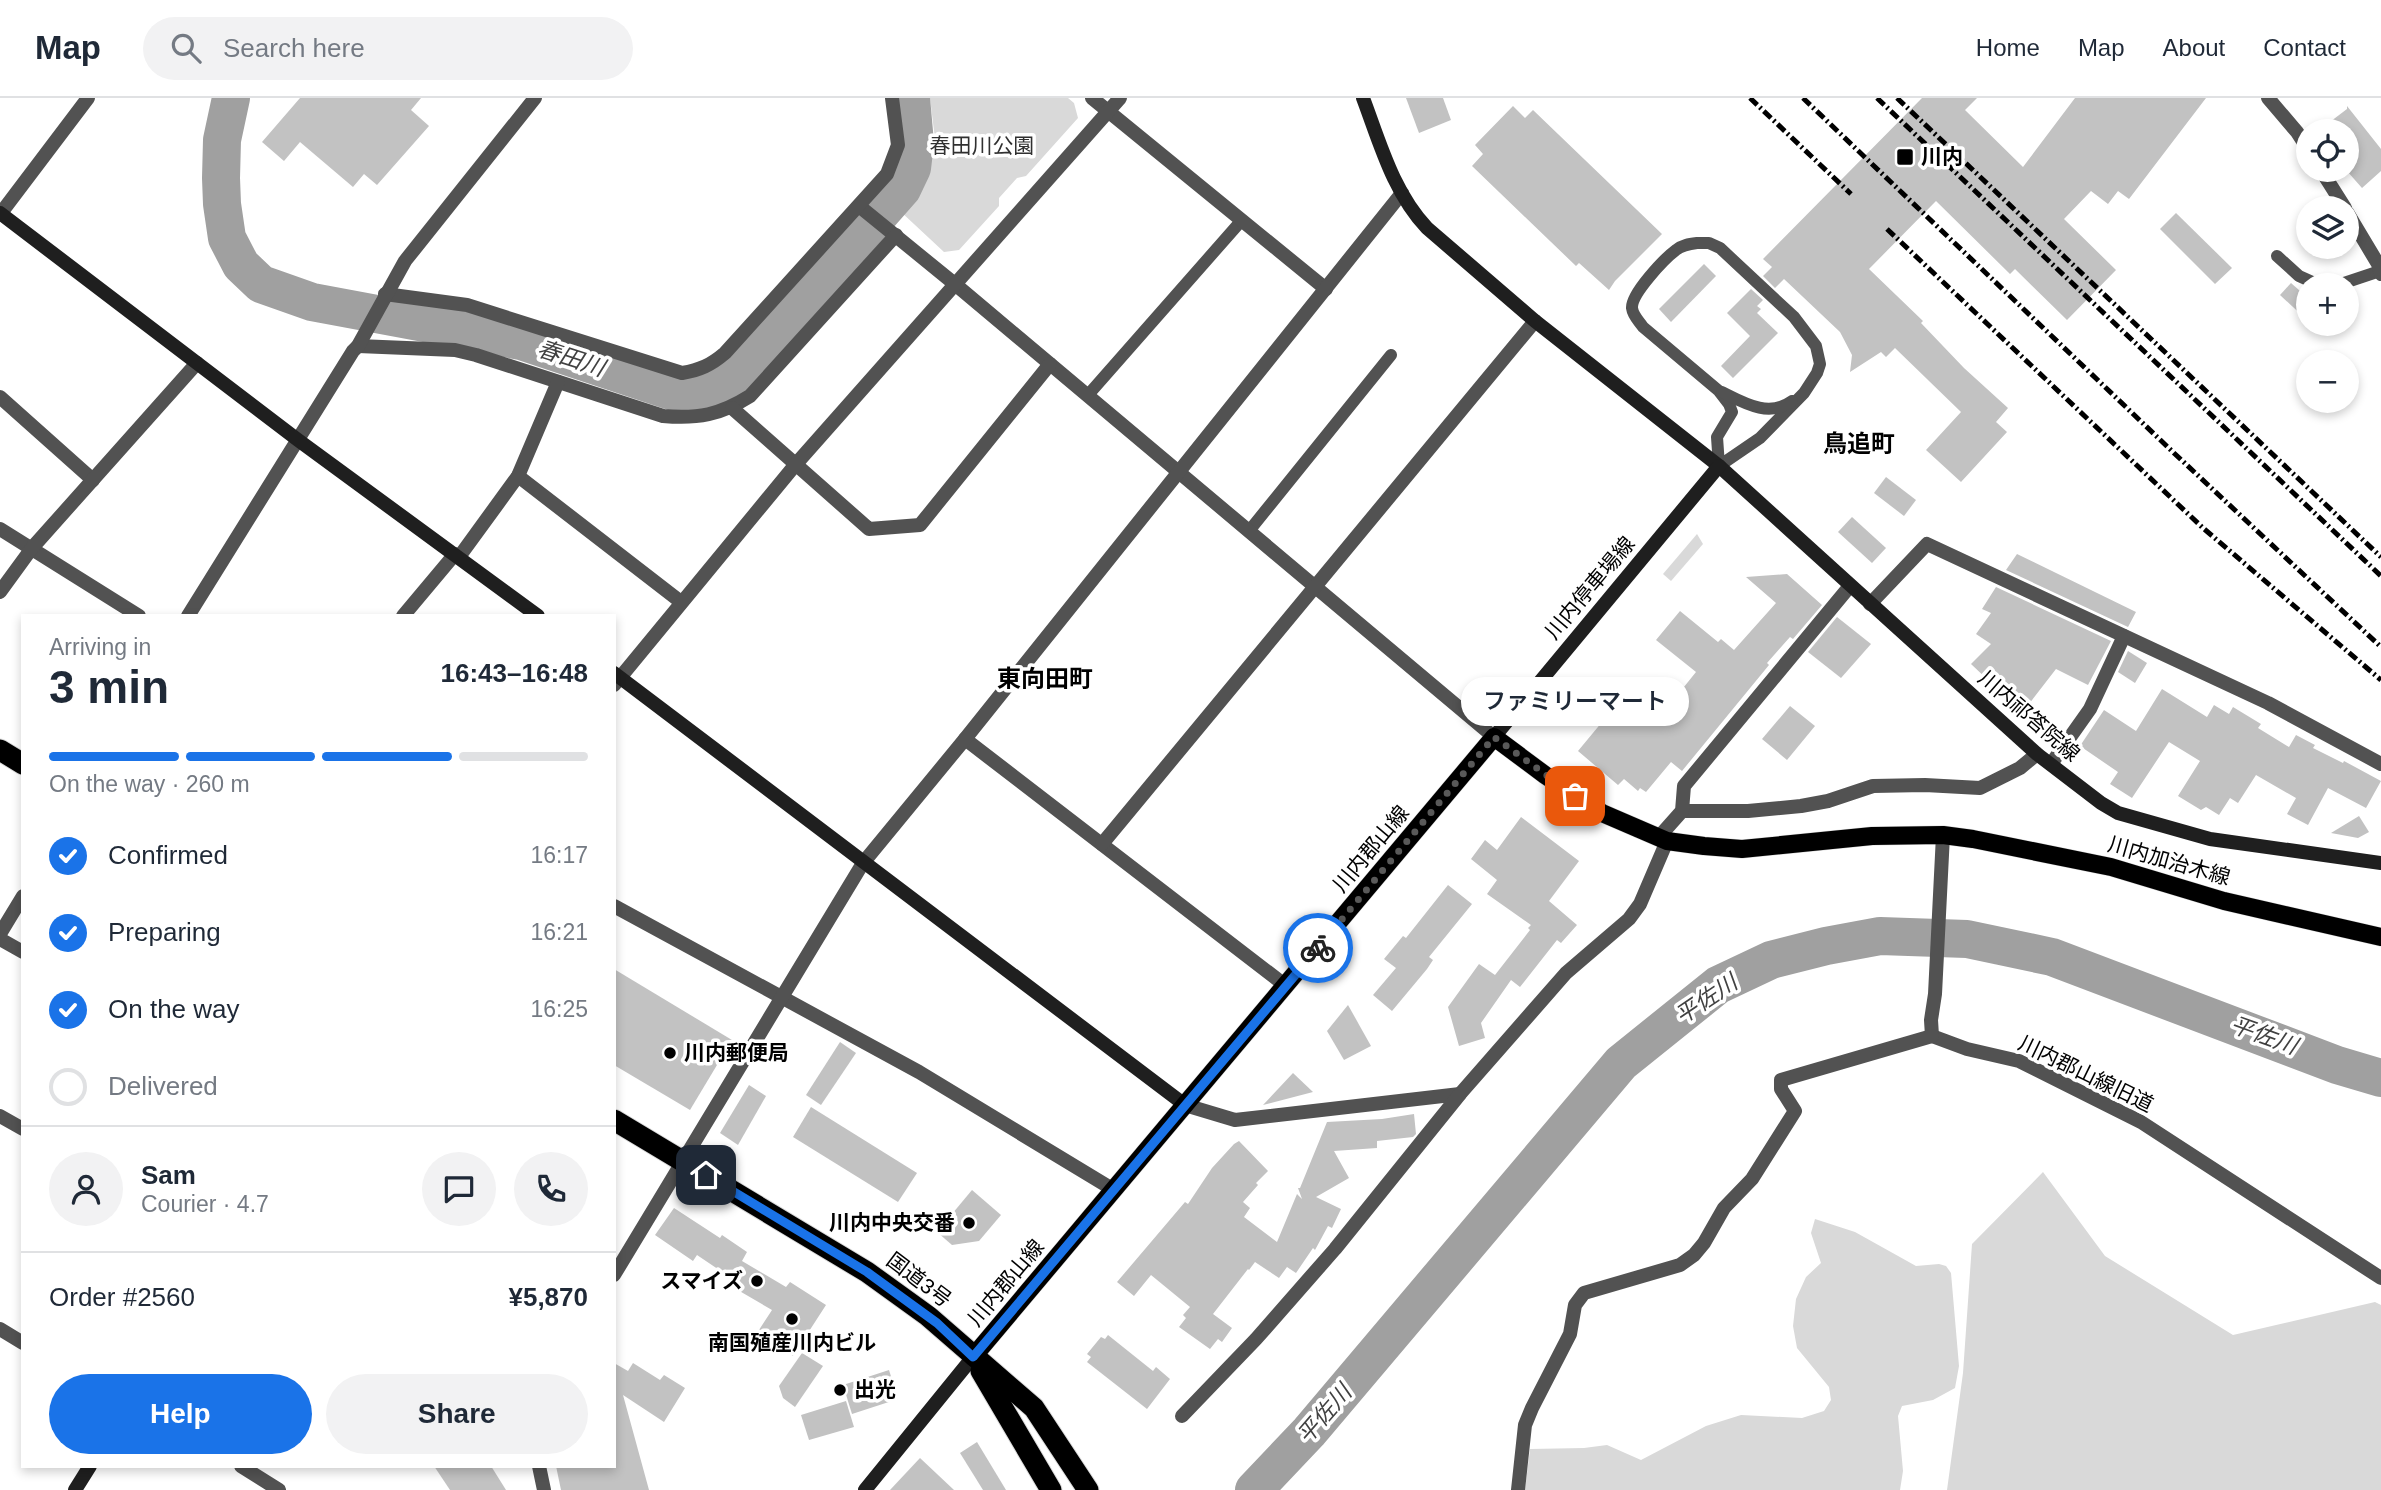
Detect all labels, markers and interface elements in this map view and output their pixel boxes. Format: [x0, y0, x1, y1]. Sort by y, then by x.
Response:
search box [143, 17, 633, 80]
text: Map [35, 29, 101, 66]
icon: search [167, 29, 205, 67]
text: Search here [223, 33, 365, 63]
text: Home [1976, 34, 2040, 61]
text: Map [2078, 34, 2125, 61]
text: About [2163, 34, 2225, 61]
text: Contact [2263, 34, 2346, 61]
map controls [2296, 119, 2359, 413]
button: locate [2296, 119, 2359, 182]
park label: 春田川公園 [930, 134, 1035, 157]
place label: 川内 [1921, 145, 1963, 168]
marker: 川内 [1895, 147, 1915, 167]
button: layers [2296, 196, 2359, 259]
button: + [2296, 273, 2359, 336]
water label: 春田川 [534, 335, 611, 382]
button: − [2296, 350, 2359, 413]
district label: 鳥追町 [1823, 430, 1895, 457]
street label: 川内停車場線 [1540, 532, 1639, 643]
text: Arriving in [49, 634, 151, 660]
text: 16:43–16:48 [441, 658, 588, 688]
text: 3 min [49, 661, 169, 713]
district label: 東向田町 [997, 665, 1093, 692]
street label: 川内祁答院線 [1974, 666, 2084, 766]
callout: ファミリーマート [1461, 677, 1689, 726]
text: ファミリーマート [1483, 688, 1667, 714]
pin [1545, 766, 1605, 826]
text: On the way · 260 m [49, 771, 250, 797]
icon: bag [1556, 777, 1594, 815]
street label: 川内郡山線 [1328, 801, 1413, 896]
street label: 川内加治木線 [2105, 832, 2233, 889]
icon: check [49, 837, 87, 875]
text: Confirmed [108, 840, 228, 870]
text: 16:17 [530, 842, 588, 868]
courier [1283, 913, 1353, 983]
icon: check [49, 914, 87, 952]
text: Preparing [108, 917, 221, 947]
text: 16:21 [530, 919, 588, 945]
icon: bike [1299, 929, 1337, 967]
water label: 平佐川 [1670, 967, 1744, 1029]
icon: check [49, 991, 87, 1029]
text: On the way [108, 994, 240, 1024]
text: 16:25 [530, 996, 588, 1022]
water label: 平佐川 [2227, 1011, 2304, 1060]
street label: 川内郡山線旧道 [2015, 1031, 2157, 1116]
place label: 川内郵便局 [684, 1041, 789, 1064]
marker: 川内郵便局 [662, 1045, 678, 1061]
text: Delivered [108, 1071, 218, 1101]
pin [676, 1145, 736, 1205]
button: person [49, 1152, 123, 1226]
button: chat [422, 1152, 496, 1226]
button: phone [514, 1152, 588, 1226]
icon: home [687, 1156, 725, 1194]
text: Sam [141, 1160, 196, 1190]
text: Courier · 4.7 [141, 1191, 269, 1217]
place label: 川内中央交番 [829, 1211, 955, 1234]
marker: 川内中央交番 [961, 1215, 977, 1231]
street label: 川内郡山線 [963, 1235, 1048, 1330]
street label: 国道3号 [883, 1248, 956, 1311]
place label: スマイズ [660, 1269, 743, 1292]
marker: スマイズ [749, 1273, 765, 1289]
text: Order #2560 [49, 1282, 195, 1312]
text: ¥5,870 [508, 1282, 588, 1312]
marker: 南国殖産川内ビル [784, 1311, 800, 1327]
place label: 南国殖産川内ビル [708, 1331, 876, 1354]
button: Help [49, 1374, 312, 1454]
button: Share [326, 1374, 588, 1454]
water label: 平佐川 [1292, 1377, 1358, 1449]
place label: 出光 [854, 1378, 896, 1401]
marker: 出光 [832, 1382, 848, 1398]

